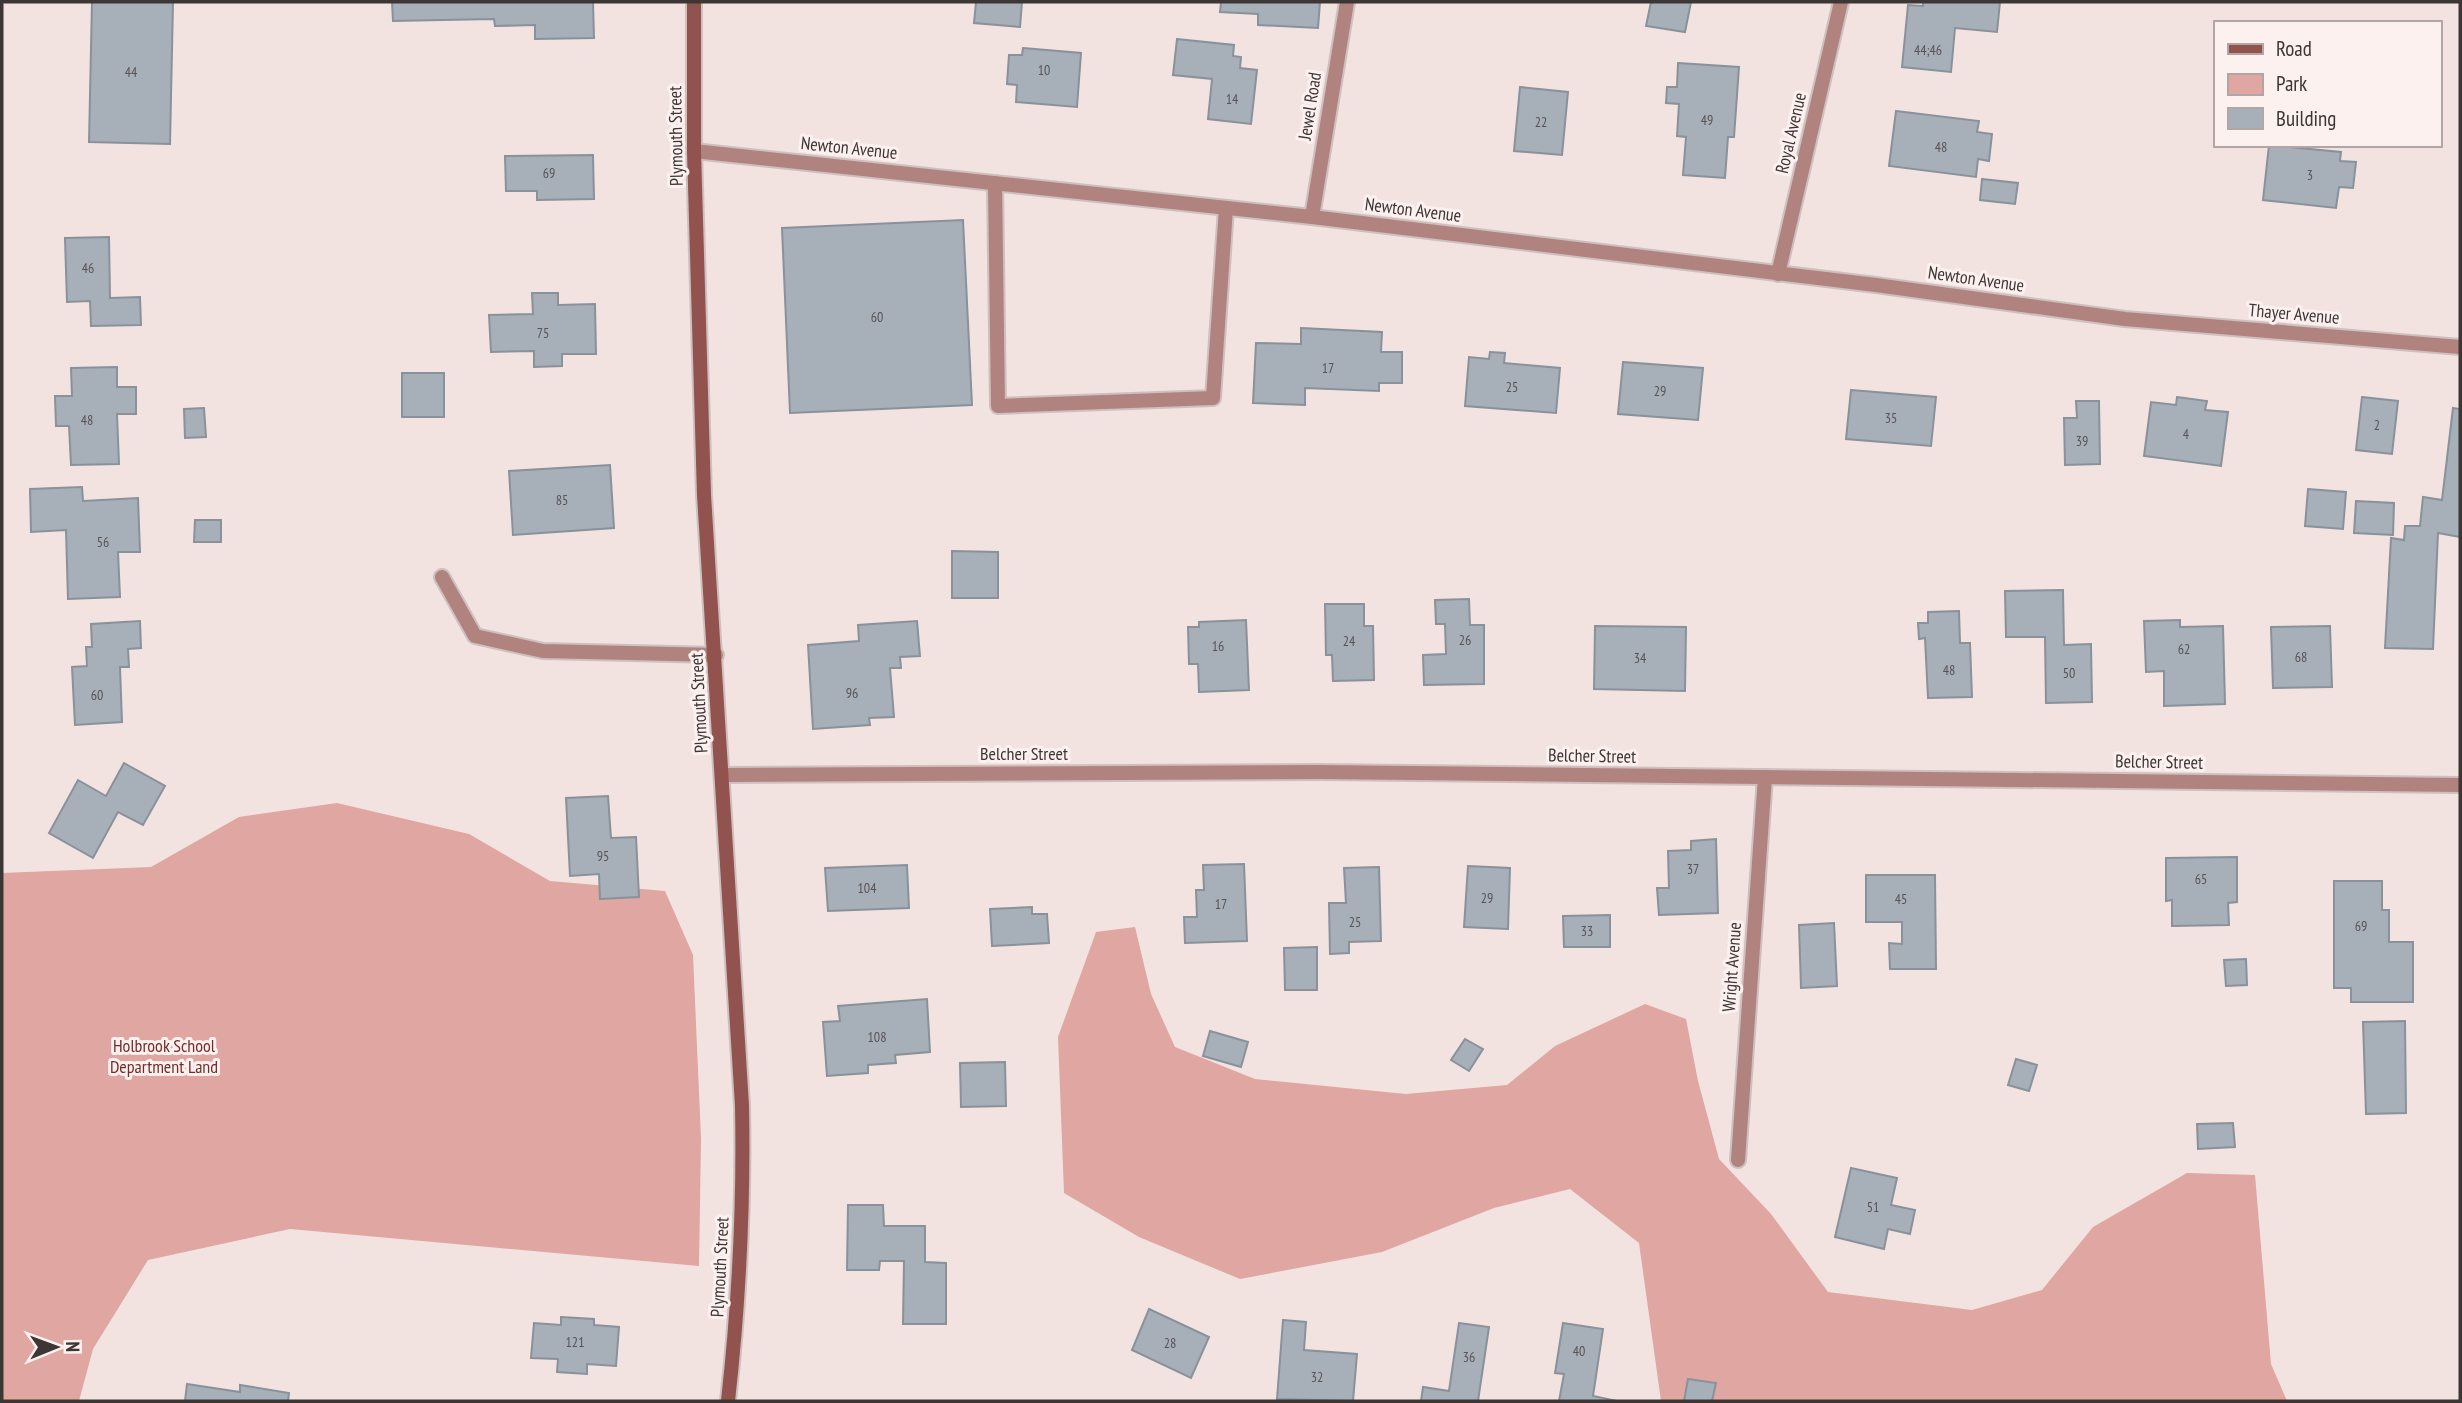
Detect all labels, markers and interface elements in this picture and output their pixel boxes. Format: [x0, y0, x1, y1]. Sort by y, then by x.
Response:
legend [2214, 21, 2441, 147]
text: Road [2276, 35, 2312, 62]
house number: 44;46 [1914, 41, 1942, 59]
house number: 10 [1038, 61, 1050, 79]
house number: 44 [125, 63, 138, 81]
street label: Jewel Road [1293, 70, 1326, 142]
text: Park [2276, 70, 2307, 97]
street label: Plymouth Street [663, 86, 688, 186]
house number: 14 [1226, 90, 1239, 108]
street label: Royal Avenue [1770, 90, 1811, 176]
text: Building [2276, 105, 2336, 132]
house number: 49 [1701, 111, 1713, 129]
house number: 22 [1535, 113, 1547, 131]
street label: Newton Avenue [800, 131, 898, 164]
house number: 48 [1935, 138, 1947, 156]
house number: 69 [543, 164, 555, 182]
house number: 3 [2307, 166, 2313, 184]
street label: Newton Avenue [1364, 192, 1463, 227]
house number: 46 [82, 259, 94, 277]
street label: Newton Avenue [1926, 260, 2026, 297]
street label: Thayer Avenue [2248, 298, 2340, 329]
house number: 60 [871, 308, 883, 326]
house number: 75 [537, 324, 549, 342]
house number: 17 [1322, 359, 1334, 377]
house number: 25 [1506, 378, 1518, 396]
house number: 29 [1654, 382, 1666, 400]
house number: 35 [1885, 409, 1897, 427]
house number: 48 [81, 411, 93, 429]
house number: 2 [2374, 416, 2380, 434]
house number: 4 [2183, 425, 2190, 443]
house number: 39 [2076, 432, 2088, 450]
house number: 85 [556, 491, 568, 509]
house number: 56 [97, 533, 109, 551]
house number: 26 [1459, 631, 1471, 649]
house number: 24 [1343, 632, 1356, 650]
house number: 16 [1212, 637, 1224, 655]
house number: 62 [2178, 640, 2190, 658]
house number: 68 [2295, 648, 2307, 666]
house number: 34 [1634, 649, 1647, 667]
street label: Plymouth Street [684, 652, 713, 754]
house number: 48 [1943, 661, 1955, 679]
house number: 50 [2063, 664, 2075, 682]
house number: 96 [846, 684, 858, 702]
house number: 60 [91, 686, 103, 704]
street label: Belcher Street [980, 742, 1068, 765]
street label: Belcher Street [1548, 743, 1636, 768]
street label: Belcher Street [2115, 749, 2203, 774]
house number: 95 [597, 847, 609, 865]
house number: 37 [1687, 860, 1699, 878]
house number: 65 [2195, 870, 2207, 888]
house number: 104 [858, 879, 877, 897]
house number: 29 [1481, 889, 1493, 907]
house number: 45 [1895, 890, 1907, 908]
house number: 17 [1215, 895, 1227, 913]
house number: 25 [1349, 913, 1361, 931]
house number: 69 [2355, 917, 2367, 935]
street label: Wright Avenue [1717, 921, 1746, 1013]
house number: 33 [1581, 922, 1593, 940]
house number: 108 [868, 1028, 886, 1046]
park label: Holbrook School Department Land [110, 1034, 218, 1078]
house number: 51 [1867, 1198, 1879, 1216]
street label: Plymouth Street [705, 1216, 734, 1318]
north arrow [21, 1312, 91, 1382]
house number: 121 [566, 1333, 584, 1351]
house number: 28 [1164, 1334, 1176, 1352]
text: N [61, 1341, 85, 1352]
house number: 40 [1573, 1342, 1585, 1360]
house number: 36 [1463, 1348, 1475, 1366]
house number: 32 [1311, 1368, 1323, 1386]

